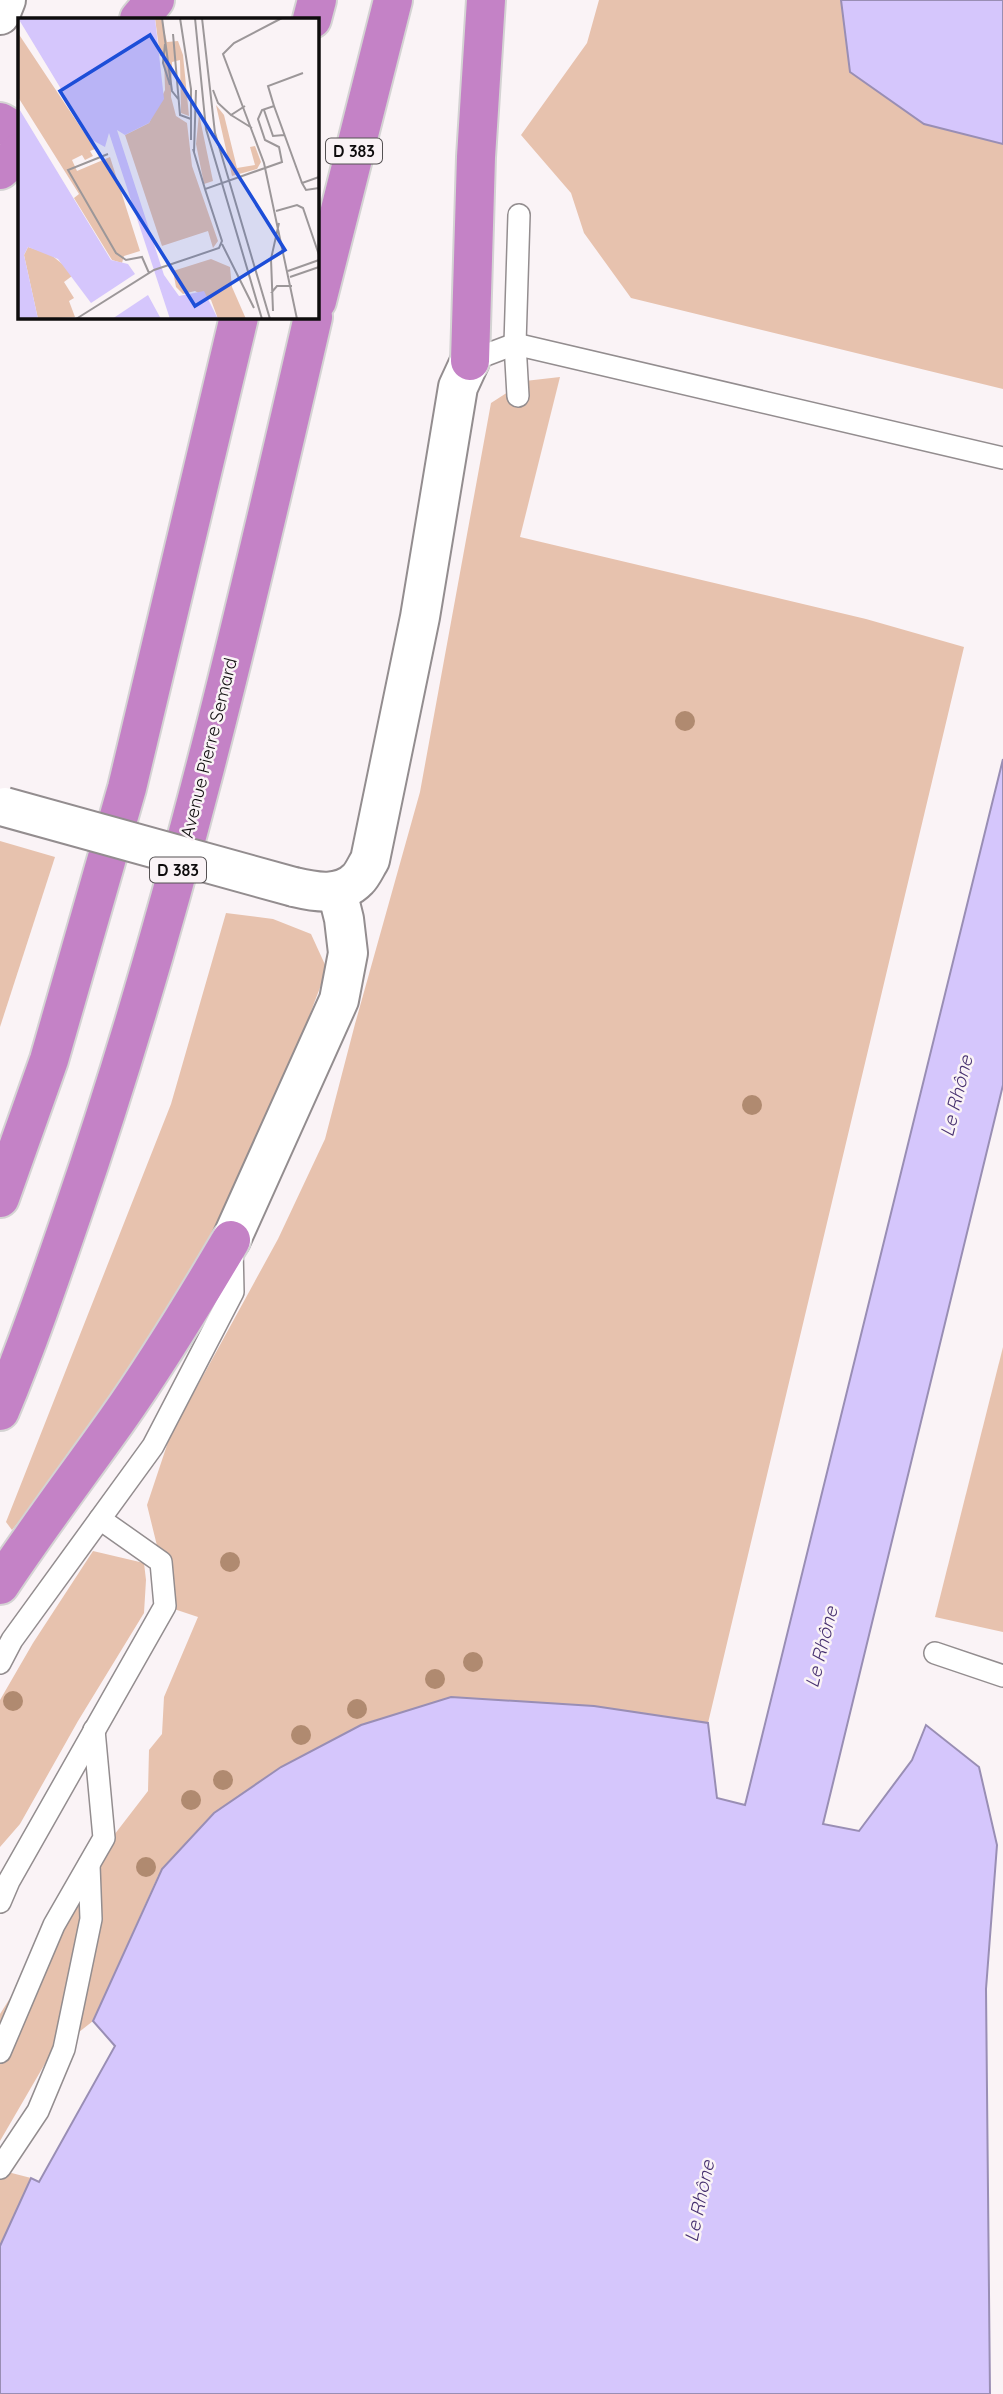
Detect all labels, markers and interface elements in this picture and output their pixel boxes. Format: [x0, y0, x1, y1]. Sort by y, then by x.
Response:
inset map [18, 18, 318, 318]
road number: D 383 [326, 139, 382, 164]
street label: Avenue Pierre Semard [175, 655, 242, 840]
road number: D 383 [150, 858, 206, 883]
water label: Le Rhône [934, 1052, 978, 1139]
water label: Le Rhône [799, 1603, 843, 1690]
water label: Le Rhône [679, 2157, 720, 2244]

